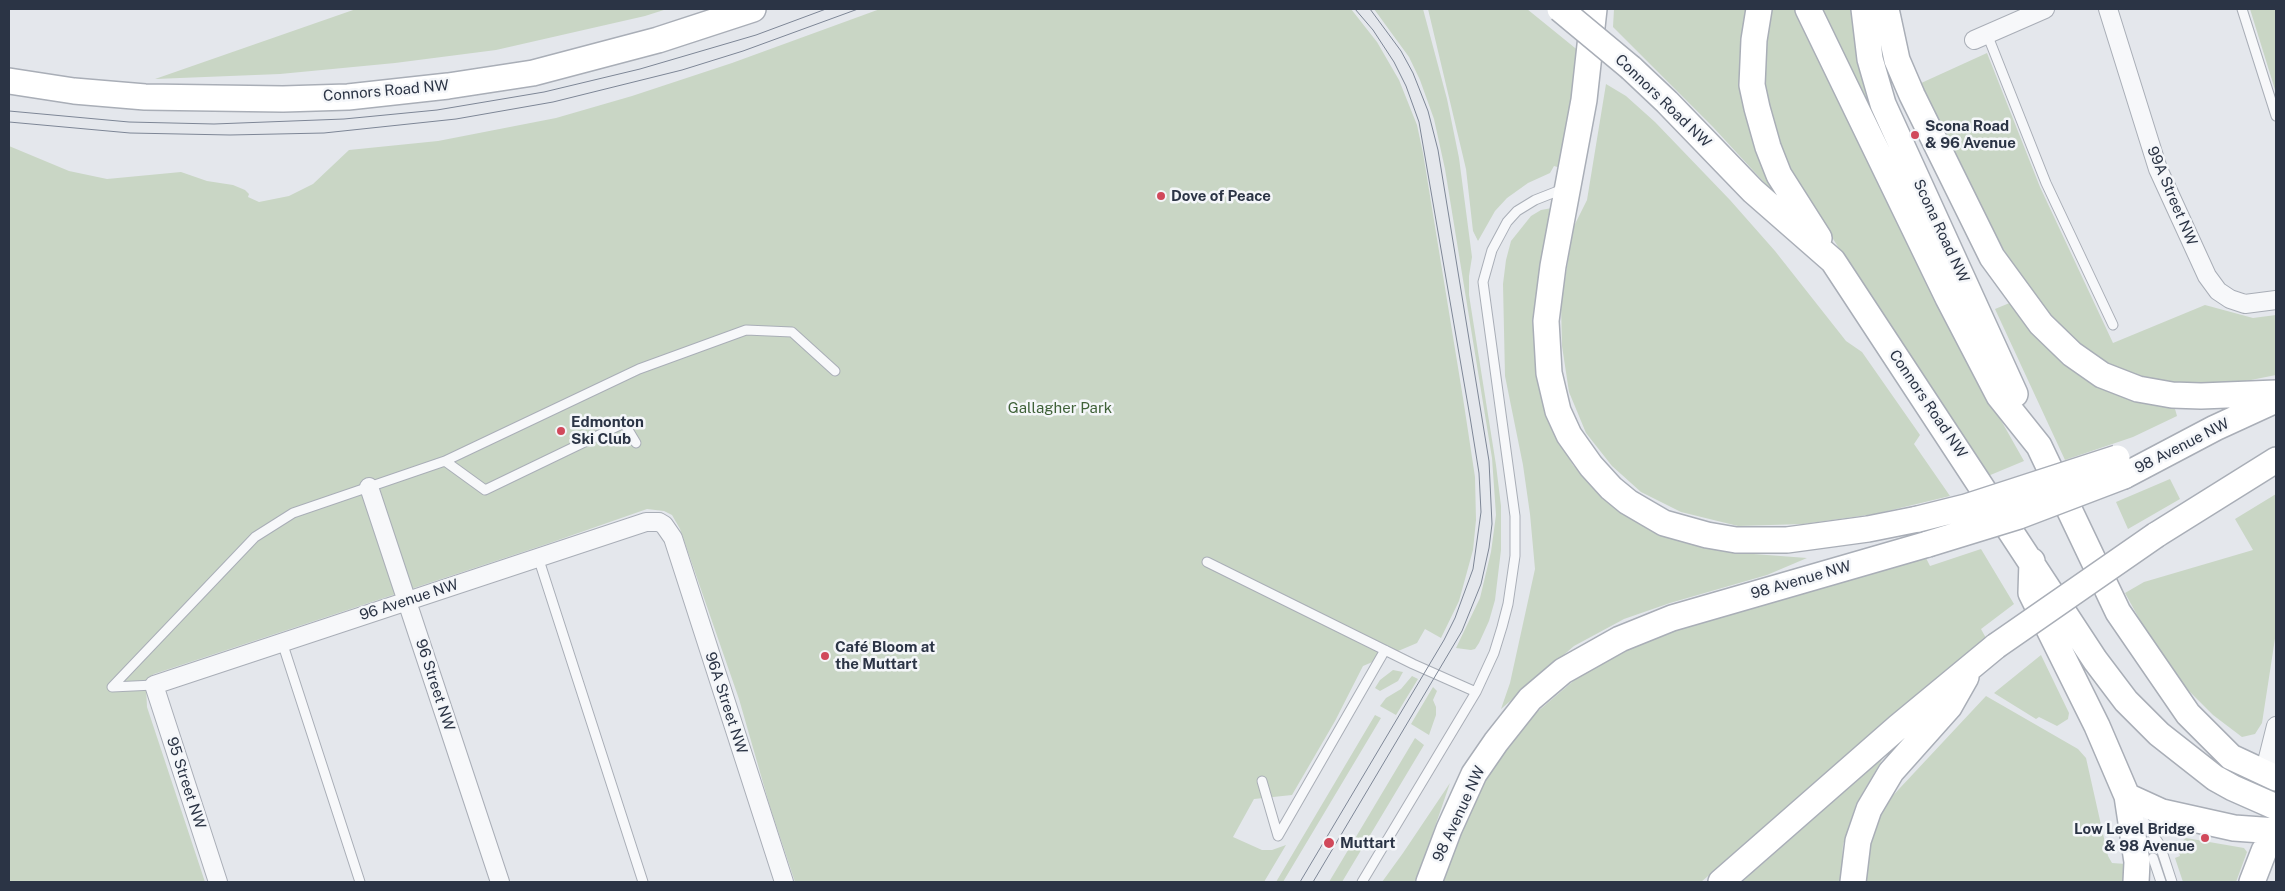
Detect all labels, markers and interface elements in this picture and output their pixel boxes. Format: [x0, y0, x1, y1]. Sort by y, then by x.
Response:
street label: Connors Road NW [1611, 51, 1715, 151]
street label: Connors Road NW [322, 77, 450, 105]
place label: Scona Road & 96 Avenue [1925, 117, 2016, 152]
marker: Scona Road & 96 Avenue [1909, 129, 1921, 141]
street label: 99A Street NW [2143, 144, 2201, 248]
street label: Scona Road NW [1909, 176, 1973, 286]
place label: Dove of Peace [1171, 187, 1271, 205]
marker: Dove of Peace [1155, 190, 1167, 202]
street label: Connors Road NW [1885, 347, 1971, 461]
park label: Gallagher Park [1008, 399, 1112, 417]
place label: Edmonton Ski Club [571, 413, 644, 448]
street label: 98 Avenue NW [2132, 415, 2232, 477]
marker: Edmonton Ski Club [555, 425, 567, 437]
street label: 98 Avenue NW [1749, 557, 1853, 603]
street label: 96 Avenue NW [357, 576, 461, 624]
street label: 96 Street NW [412, 637, 458, 733]
place label: Café Bloom at the Muttart [835, 638, 935, 673]
street label: 96A Street NW [701, 650, 751, 756]
marker: Café Bloom at the Muttart [819, 650, 831, 662]
street label: 95 Street NW [163, 735, 209, 831]
street label: 98 Avenue NW [1429, 763, 1489, 865]
place label: Low Level Bridge & 98 Avenue [2074, 820, 2195, 855]
marker: Low Level Bridge & 98 Avenue [2199, 832, 2211, 844]
place label: Muttart [1340, 834, 1396, 852]
marker: Muttart [1322, 836, 1336, 850]

